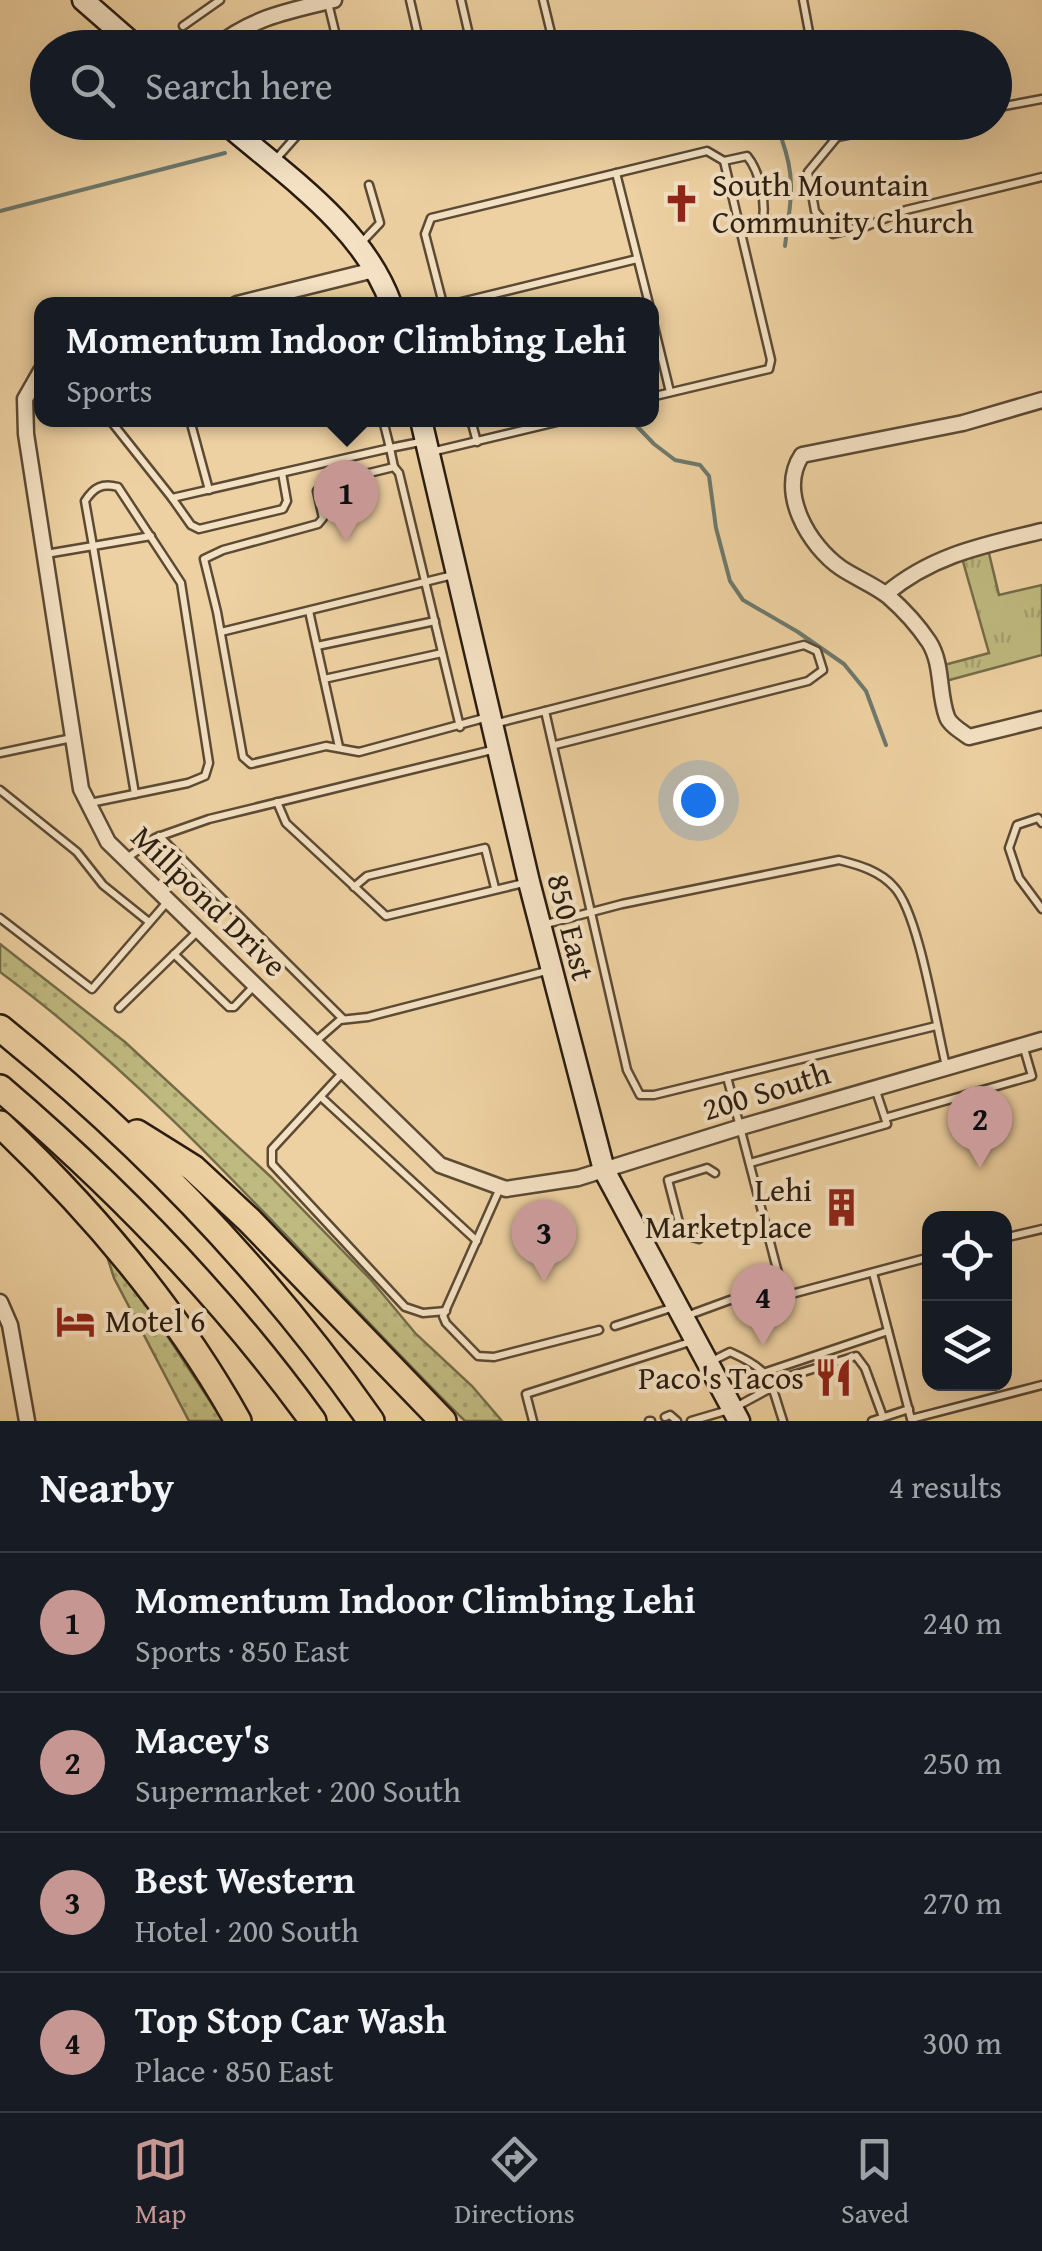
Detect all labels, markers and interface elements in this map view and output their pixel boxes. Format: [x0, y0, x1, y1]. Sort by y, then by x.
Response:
search box [30, 30, 1012, 140]
text: Search here [145, 57, 333, 113]
icon: search [65, 58, 120, 113]
place label: South Mountain Community Church [712, 161, 974, 245]
church icon: South Mountain Community Church [661, 182, 703, 224]
popup [34, 297, 659, 427]
text: Momentum Indoor Climbing Lehi [66, 311, 627, 367]
text: Sports [66, 367, 153, 414]
pin: 1 [314, 460, 378, 542]
your location [673, 775, 724, 826]
street label: Millpond Drive [121, 814, 298, 987]
street label: 850 East [536, 869, 607, 985]
street label: 200 South [696, 1049, 836, 1132]
pin: 2 [948, 1086, 1012, 1168]
place label: Lehi Marketplace [645, 1166, 812, 1250]
building icon: Lehi Marketplace [821, 1187, 863, 1229]
pin: 3 [512, 1200, 576, 1282]
map controls [922, 1211, 1012, 1391]
button: locate [922, 1211, 1012, 1301]
pin: 4 [730, 1264, 796, 1346]
place label: Motel 6 [105, 1297, 205, 1344]
hotel icon: Motel 6 [54, 1300, 96, 1342]
button: layers [922, 1301, 1012, 1391]
place label: Paco's Tacos [638, 1354, 804, 1401]
restaurant icon: Paco's Tacos [813, 1357, 855, 1399]
text: Nearby [40, 1456, 174, 1517]
text: 4 results [889, 1463, 1002, 1510]
text: Momentum Indoor Climbing Lehi [135, 1571, 696, 1627]
text: 1 [64, 1599, 81, 1646]
text: 240 m [923, 1599, 1002, 1646]
text: Sports · 850 East [135, 1627, 349, 1674]
text: Macey's [135, 1711, 270, 1767]
text: 2 [64, 1739, 81, 1786]
text: 250 m [923, 1739, 1002, 1786]
text: Supermarket · 200 South [135, 1767, 461, 1814]
text: Best Western [135, 1851, 355, 1907]
text: 3 [64, 1879, 81, 1926]
text: 270 m [923, 1879, 1002, 1926]
text: Hotel · 200 South [135, 1907, 359, 1954]
text: Top Stop Car Wash [135, 1991, 447, 2047]
text: 4 [64, 2019, 81, 2066]
text: 300 m [923, 2019, 1002, 2066]
text: Place · 850 East [135, 2047, 334, 2094]
tab: Map [133, 2132, 188, 2233]
tab: Directions [454, 2132, 575, 2233]
tab: Saved [841, 2132, 909, 2233]

